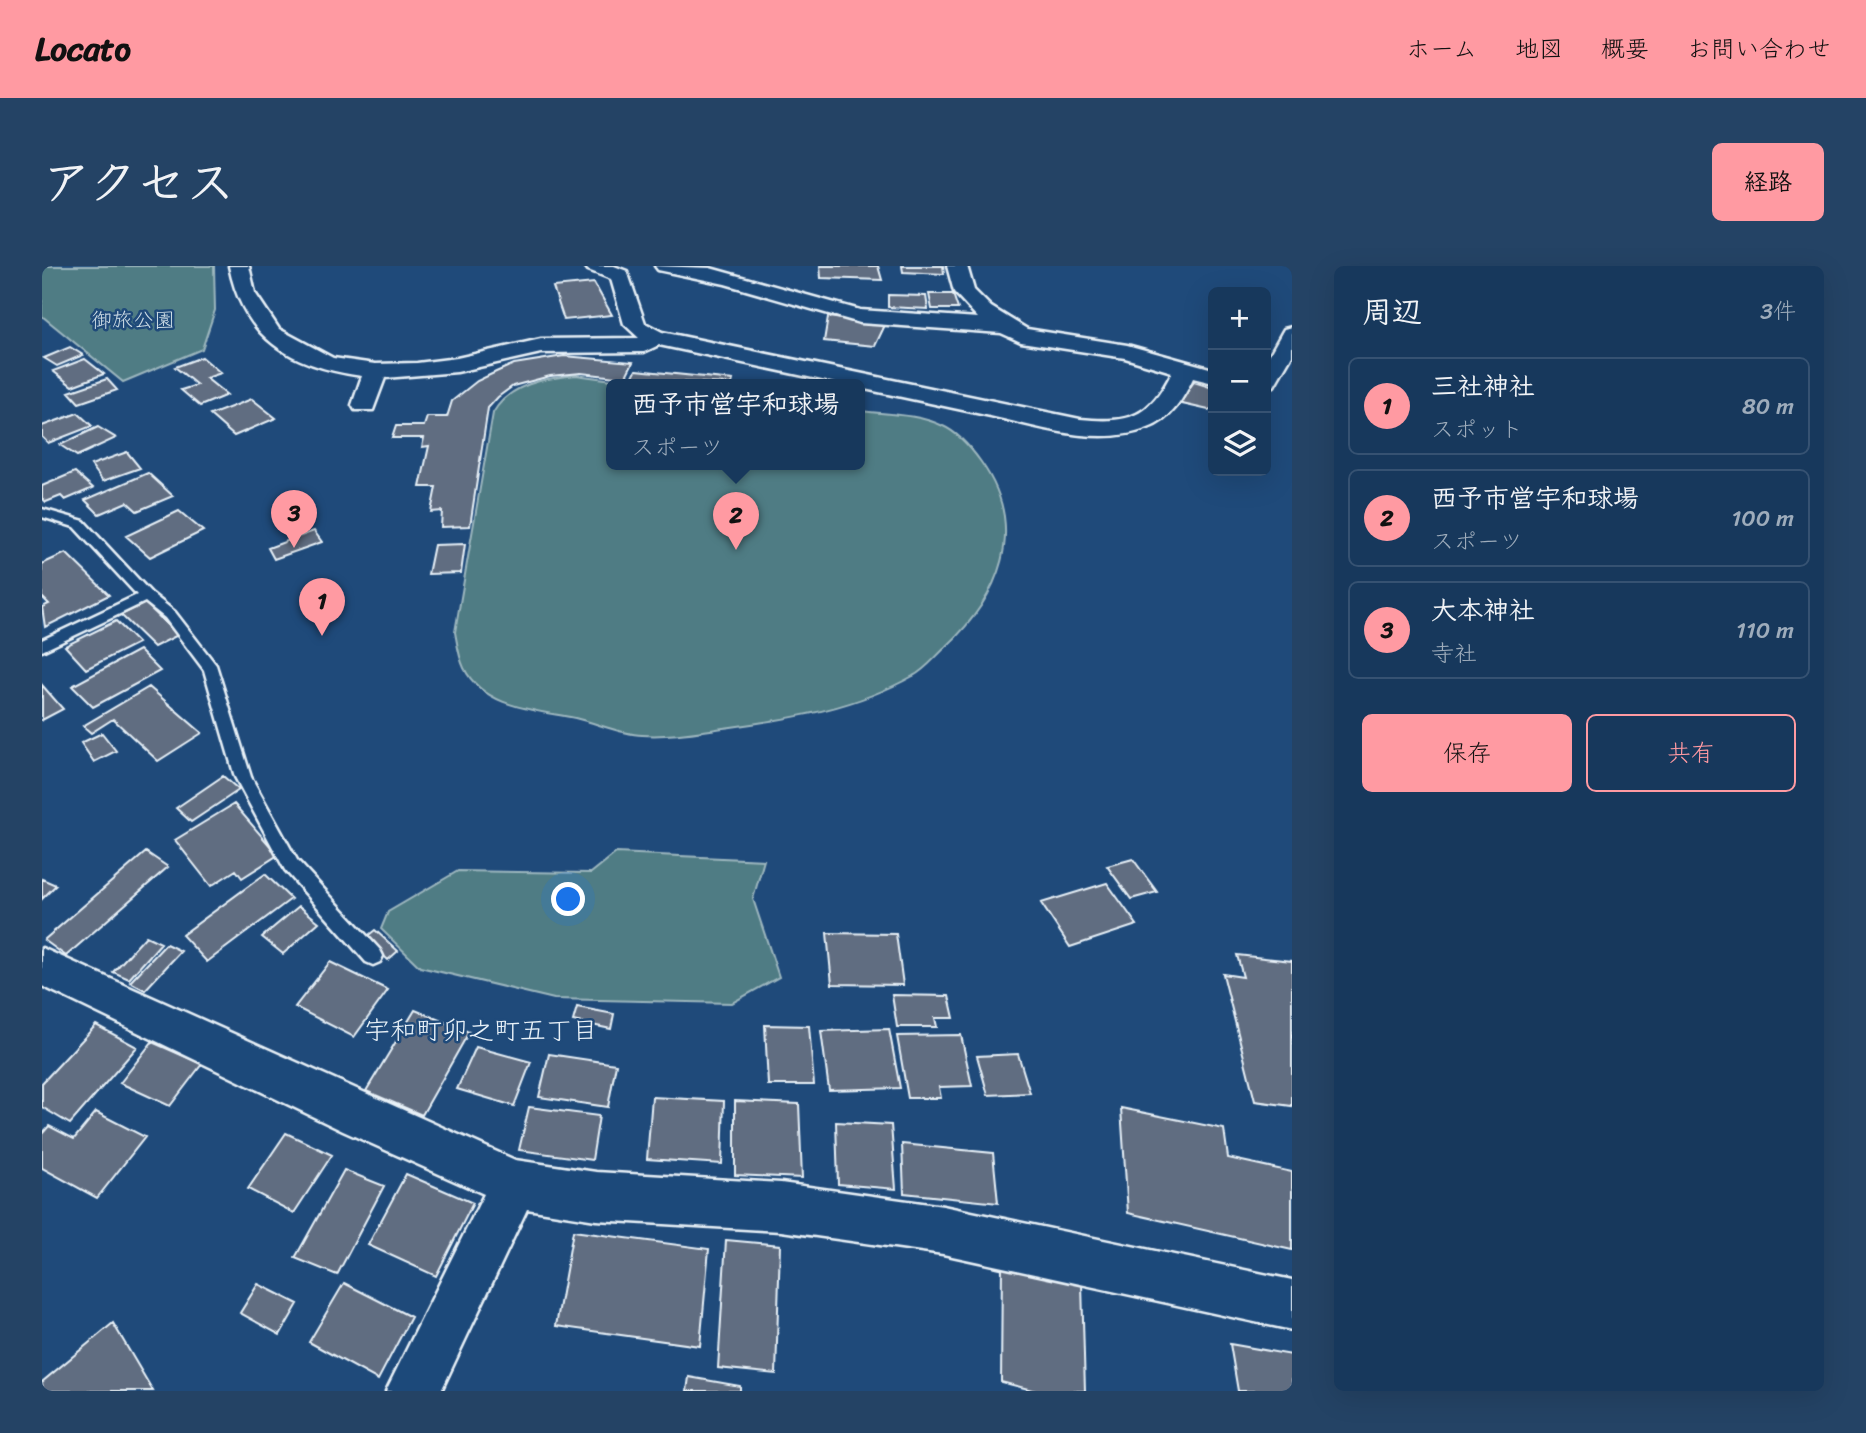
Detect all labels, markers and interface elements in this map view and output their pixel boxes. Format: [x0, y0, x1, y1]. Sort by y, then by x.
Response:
text: Locato [35, 20, 131, 78]
text: ホーム [1406, 28, 1477, 70]
text: 地図 [1515, 28, 1563, 70]
text: 概要 [1601, 28, 1649, 70]
text: お問い合わせ [1687, 28, 1831, 70]
text: アクセス [42, 139, 235, 226]
button: 経路 [1712, 143, 1824, 221]
text: 周辺 [1362, 285, 1422, 339]
map controls [1208, 287, 1271, 476]
button: + [1208, 287, 1271, 350]
text: 3件 [1760, 291, 1796, 332]
park label: 御旅公園 [91, 301, 175, 339]
button: − [1208, 350, 1271, 413]
text: 三社神社 [1431, 363, 1535, 409]
popup [606, 379, 865, 470]
text: 西予市営宇和球場 [631, 381, 840, 427]
text: 1 [1382, 386, 1392, 427]
text: 80 m [1742, 386, 1794, 427]
text: スポット [1431, 409, 1523, 450]
button: layers [1208, 413, 1271, 476]
text: スポーツ [631, 427, 723, 468]
text: 西予市営宇和球場 [1431, 475, 1639, 521]
pin: 3 [271, 490, 317, 548]
pin: 2 [713, 492, 759, 550]
text: 2 [1380, 498, 1394, 539]
text: 100 m [1731, 498, 1794, 539]
text: スポーツ [1431, 521, 1523, 562]
pin: 1 [299, 578, 345, 636]
text: 大本神社 [1431, 587, 1535, 633]
text: 3 [1381, 610, 1393, 651]
text: 110 m [1736, 610, 1794, 651]
text: 寺社 [1431, 633, 1477, 674]
button: 保存 [1362, 714, 1572, 792]
button: 共有 [1586, 714, 1796, 792]
your location [551, 882, 585, 916]
district label: 宇和町卯之町五丁目 [364, 1007, 598, 1053]

